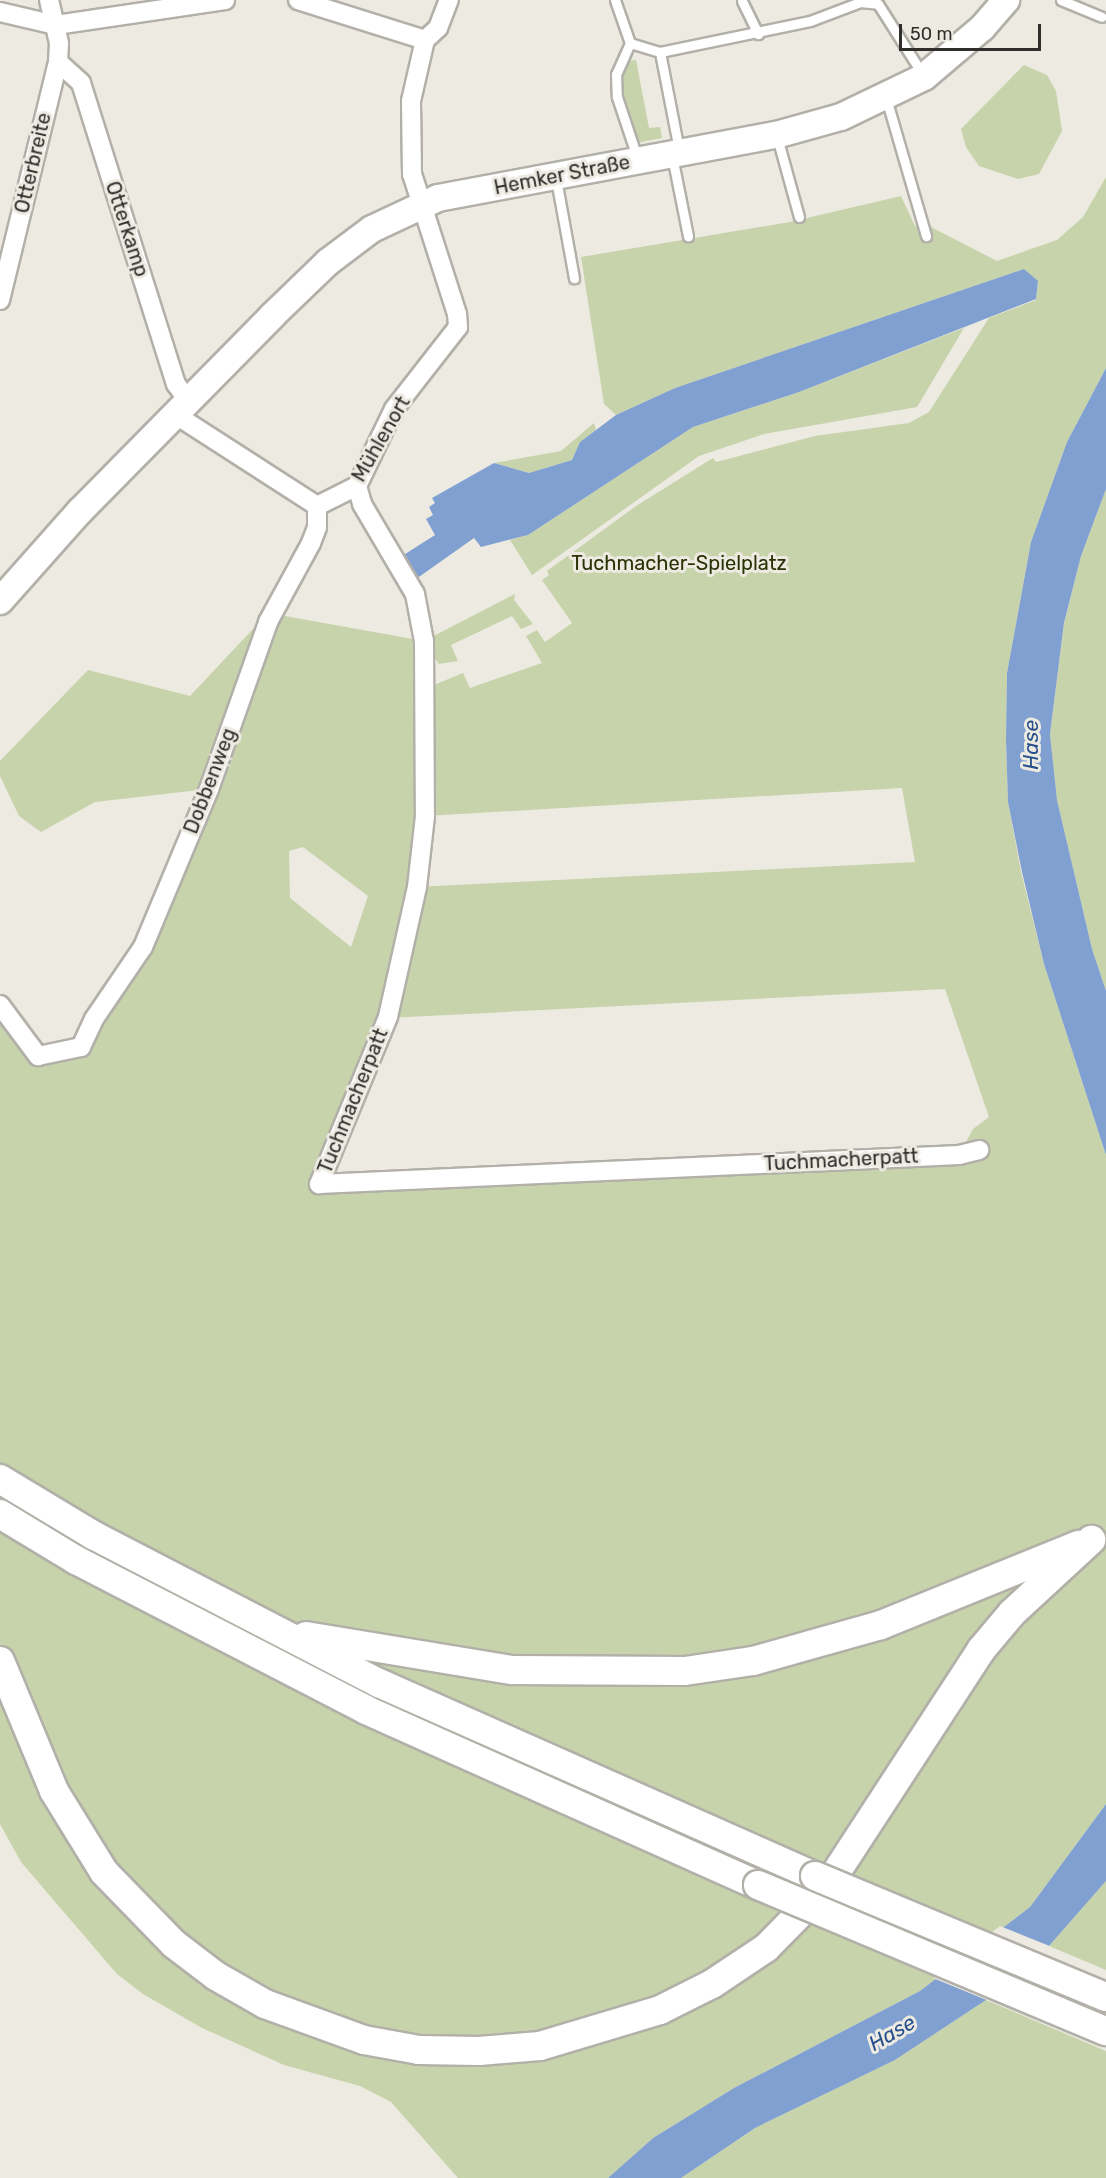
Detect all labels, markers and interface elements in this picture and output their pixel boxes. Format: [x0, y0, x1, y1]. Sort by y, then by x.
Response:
scale bar [902, 12, 1044, 50]
text: 50 m [910, 23, 953, 45]
street label: Otterbreite [10, 110, 56, 216]
street label: Hemker Straße [492, 150, 632, 200]
street label: Otterkamp [100, 178, 154, 280]
street label: Mühlenort [347, 392, 415, 486]
park label: Tuchmacher-Spielplatz [571, 551, 787, 575]
water label: Hase [1018, 720, 1044, 770]
street label: Dobbenweg [179, 725, 241, 837]
street label: Tuchmacherpatt [313, 1025, 393, 1177]
street label: Tuchmacherpatt [763, 1144, 919, 1176]
water label: Hase [864, 2010, 920, 2056]

